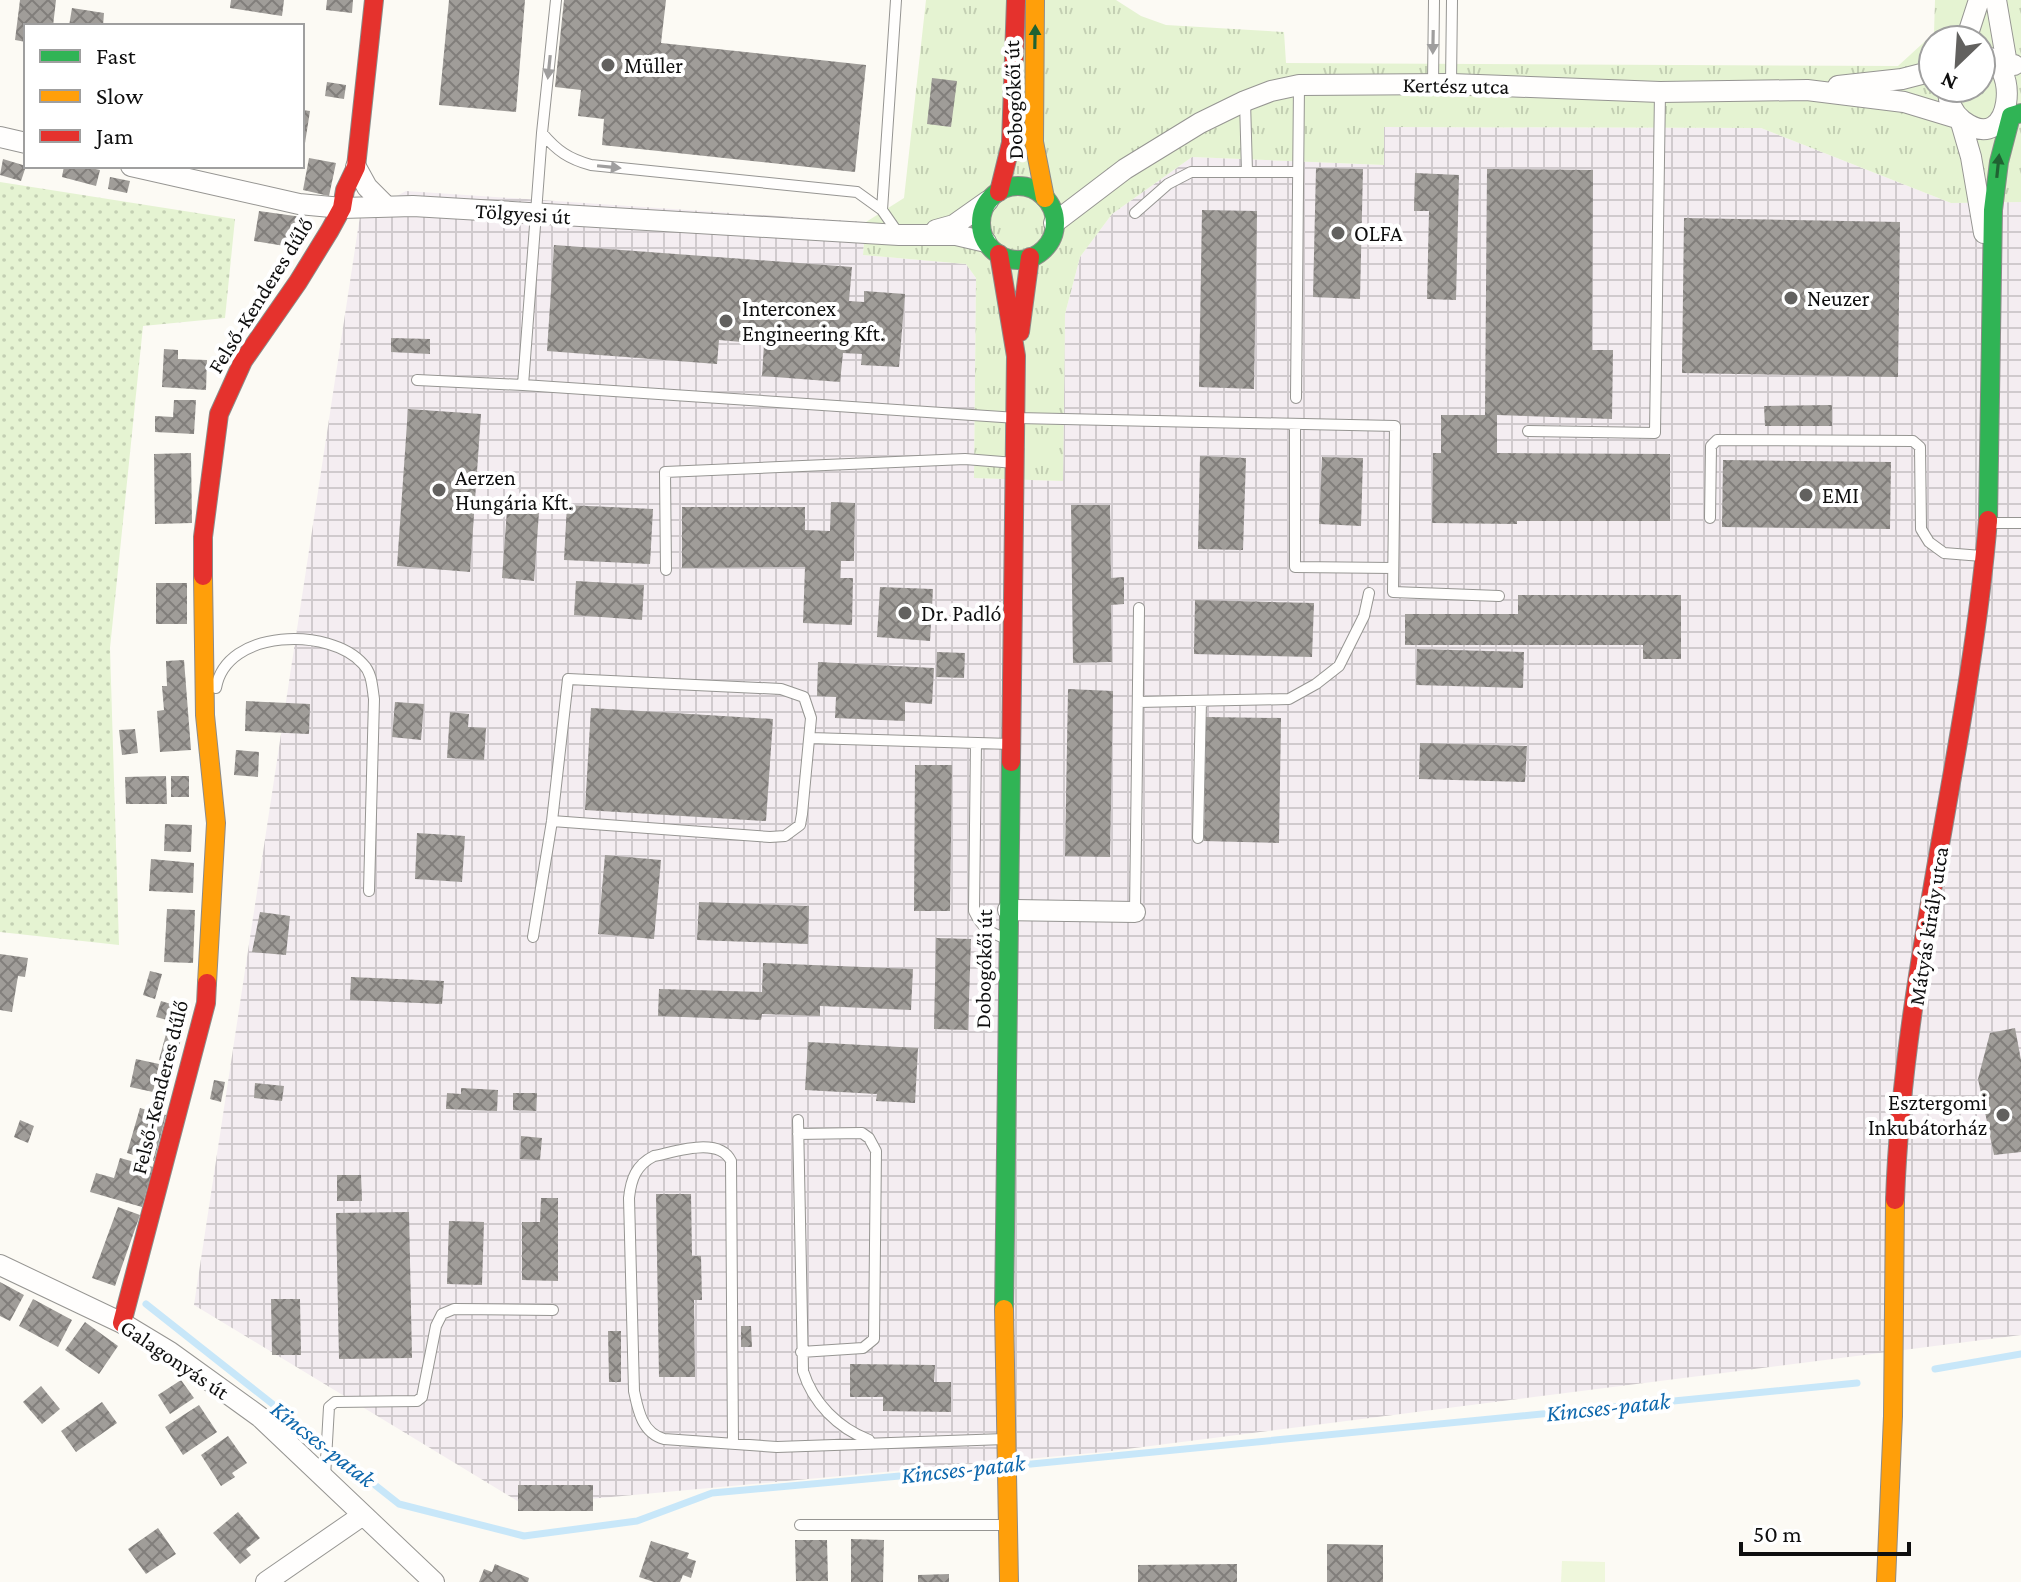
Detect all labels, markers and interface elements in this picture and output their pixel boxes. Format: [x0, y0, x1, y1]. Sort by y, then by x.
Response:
legend [24, 24, 304, 168]
one-way arrow [1028, 24, 1041, 49]
north arrow [1917, 24, 1997, 104]
one-way arrow [1427, 30, 1440, 55]
street label: Dobogókői út [999, 39, 1028, 160]
text: Fast [96, 42, 137, 69]
place label: Müller [624, 53, 683, 78]
one-way arrow [543, 55, 556, 80]
marker: Müller [599, 56, 617, 74]
text: N [1937, 67, 1961, 96]
street label: Kertész utca [1402, 72, 1510, 99]
text: Slow [96, 82, 143, 109]
text: Jam [94, 122, 134, 149]
one-way arrow [1992, 153, 2005, 178]
one-way arrow [597, 161, 622, 174]
street label: Tölgyesi út [474, 198, 572, 229]
street label: Felső-Kenderes dűlő [203, 213, 318, 378]
place label: OLFA [1354, 221, 1403, 246]
marker: OLFA [1329, 224, 1347, 242]
place label: Neuzer [1807, 286, 1870, 311]
marker: Neuzer [1782, 289, 1800, 307]
place label: Interconex Engineering Kft. [742, 296, 885, 346]
marker: Interconex Engineering Kft. [717, 312, 735, 330]
place label: Aerzen Hungária Kft. [455, 465, 573, 515]
marker: Aerzen Hungária Kft. [430, 481, 448, 499]
place label: EMI [1822, 483, 1859, 508]
marker: EMI [1797, 486, 1815, 504]
place label: Dr. Padló [921, 601, 1001, 626]
marker: Dr. Padló [896, 604, 914, 622]
street label: Mátyás király utca [1904, 845, 1953, 1007]
street label: Dobogókői út [970, 908, 997, 1029]
street label: Felső-Kenderes dűlő [126, 997, 193, 1177]
place label: Esztergomi Inkubátorház [1868, 1090, 1987, 1140]
marker: Esztergomi Inkubátorház [1994, 1106, 2012, 1124]
street label: Galagonyás út [116, 1314, 234, 1405]
water label: Kincses-patak [1545, 1386, 1673, 1426]
water label: Kincses-patak [266, 1395, 382, 1494]
water label: Kincses-patak [900, 1448, 1028, 1488]
scale bar [1741, 1506, 1909, 1556]
text: 50 m [1753, 1520, 1802, 1547]

